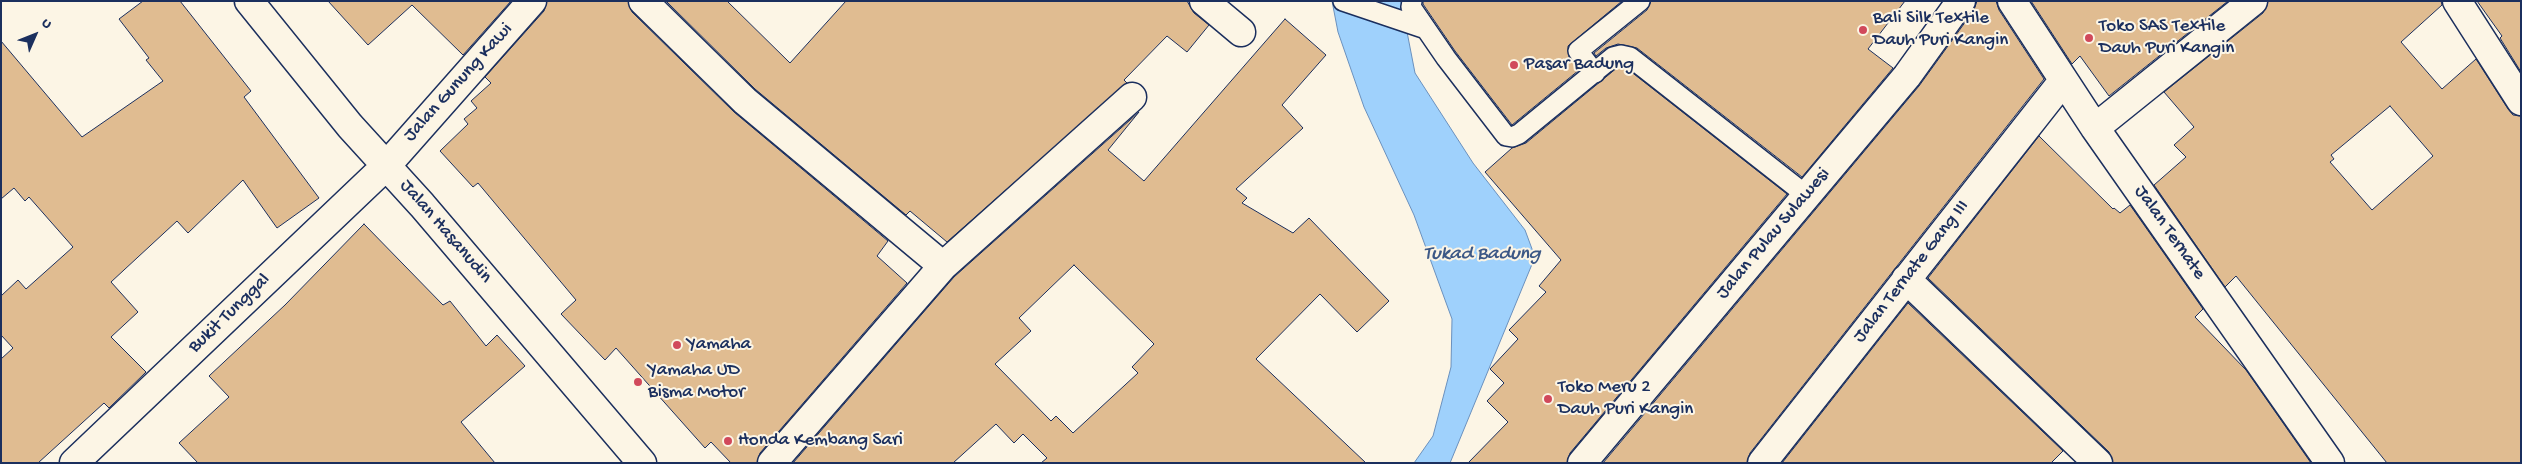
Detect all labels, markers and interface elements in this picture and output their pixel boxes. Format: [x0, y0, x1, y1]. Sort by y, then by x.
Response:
place label: Bali Silk Textile Dauh Puri Kangin [1873, 8, 2008, 52]
north arrow [10, 10, 60, 60]
text: U [37, 15, 55, 33]
place label: Toko SAS Textile Dauh Puri Kangin [2099, 16, 2234, 60]
street label: Jalan Gunung Kawi [400, 19, 518, 147]
marker: Bali Silk Textile Dauh Puri Kangin [1857, 24, 1869, 36]
marker: Toko SAS Textile Dauh Puri Kangin [2083, 32, 2095, 44]
place label: Pasar Badung [1524, 54, 1634, 76]
marker: Pasar Badung [1508, 59, 1520, 71]
street label: Jalan Pulau Sulawesi [1712, 164, 1836, 304]
street label: Jalan Hasanudin [394, 175, 496, 289]
street label: Jalan Ternate [2128, 181, 2210, 285]
street label: Jalan Ternate Gang III [1849, 196, 1975, 348]
water label: Tukad Badung [1424, 243, 1540, 267]
street label: Bukit Tunggal [184, 269, 276, 359]
place label: Yamaha [687, 334, 751, 356]
marker: Yamaha [671, 339, 683, 351]
place label: Yamaha UD Bisma Motor [648, 360, 745, 404]
marker: Yamaha UD Bisma Motor [632, 376, 644, 388]
place label: Toko Meru 2 Dauh Puri Kangin [1558, 377, 1693, 421]
marker: Toko Meru 2 Dauh Puri Kangin [1542, 393, 1554, 405]
place label: Honda Kembang Sari [738, 430, 903, 452]
marker: Honda Kembang Sari [722, 435, 734, 447]

